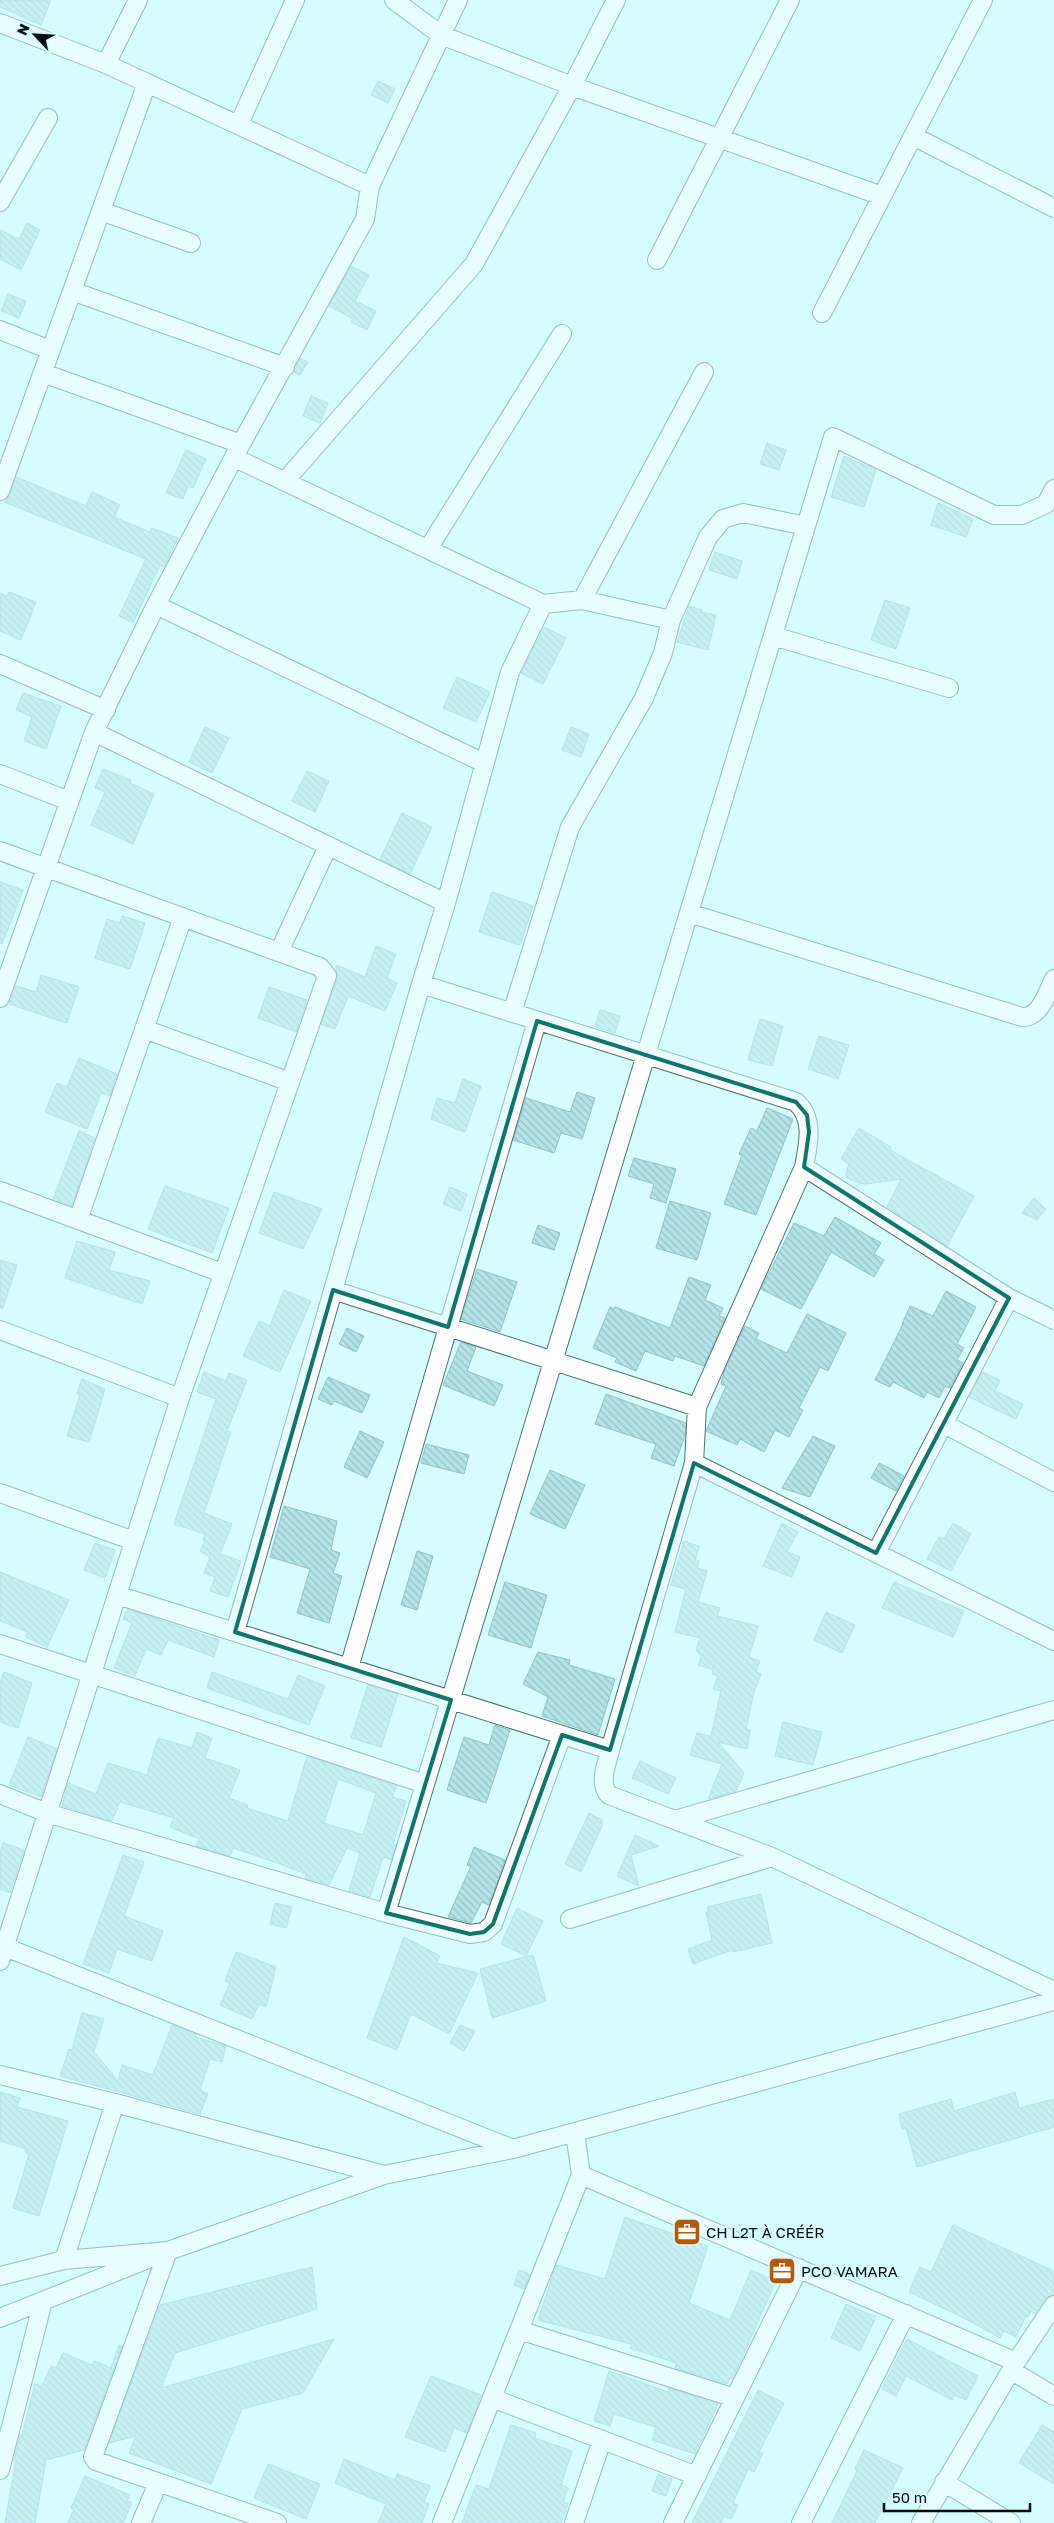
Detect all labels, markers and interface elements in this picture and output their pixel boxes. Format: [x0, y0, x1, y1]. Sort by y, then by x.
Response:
north arrow [10, 10, 60, 60]
text: N [13, 21, 33, 38]
office icon: CH L2T À CRÉÉR [672, 2217, 702, 2247]
place label: CH L2T À CRÉÉR [706, 2223, 824, 2241]
office icon: PCO VAMARA [767, 2256, 797, 2286]
place label: PCO VAMARA [801, 2262, 898, 2280]
scale bar [884, 2480, 1030, 2512]
text: 50 m [892, 2488, 927, 2506]

